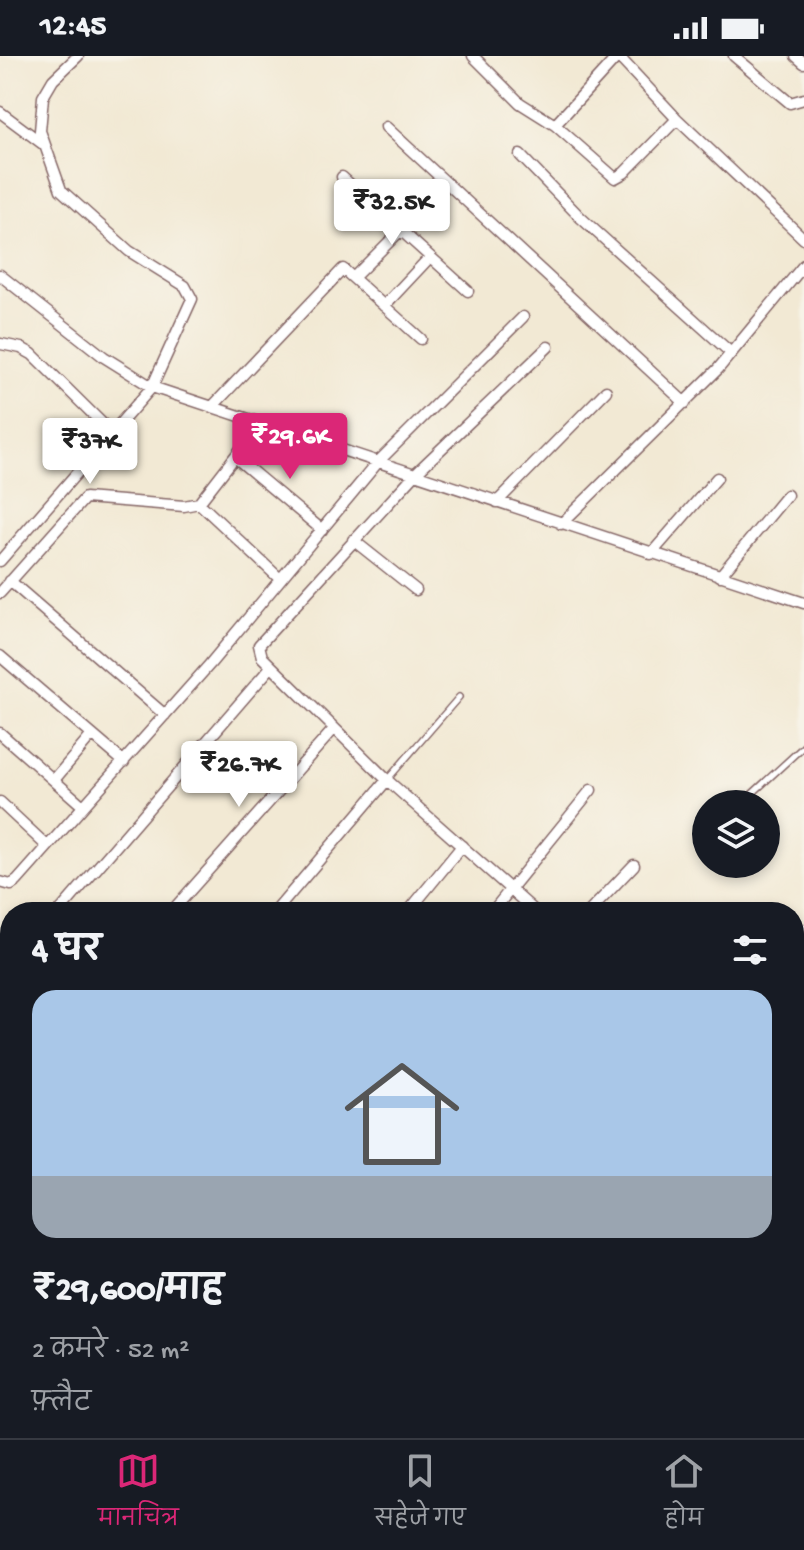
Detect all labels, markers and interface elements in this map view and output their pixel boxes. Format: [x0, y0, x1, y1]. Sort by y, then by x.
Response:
text: 12:45 [40, 11, 106, 46]
pin: ₹32.5K [327, 179, 457, 247]
text: ₹32.5K [352, 189, 432, 220]
pin: ₹29.6K [225, 413, 355, 481]
pin: ₹37K [43, 418, 137, 486]
text: ₹29.6K [250, 423, 330, 454]
text: ₹37K [60, 428, 120, 459]
pin: ₹26.7K [174, 741, 304, 809]
text: ₹26.7K [199, 751, 279, 782]
map controls [692, 790, 780, 878]
button: layers [692, 790, 780, 878]
icon: filters [728, 928, 772, 972]
text: 4 घर [32, 933, 101, 973]
icon: home [330, 1042, 474, 1186]
text: ₹29,600/माह [32, 1272, 224, 1312]
text: 2 कमरे · 52 m² [32, 1337, 189, 1368]
text: फ़्लैट [32, 1390, 91, 1421]
tab: मानचित्र [98, 1449, 179, 1542]
tab: सहेजे गए [375, 1449, 466, 1542]
tab: होम [662, 1449, 706, 1542]

